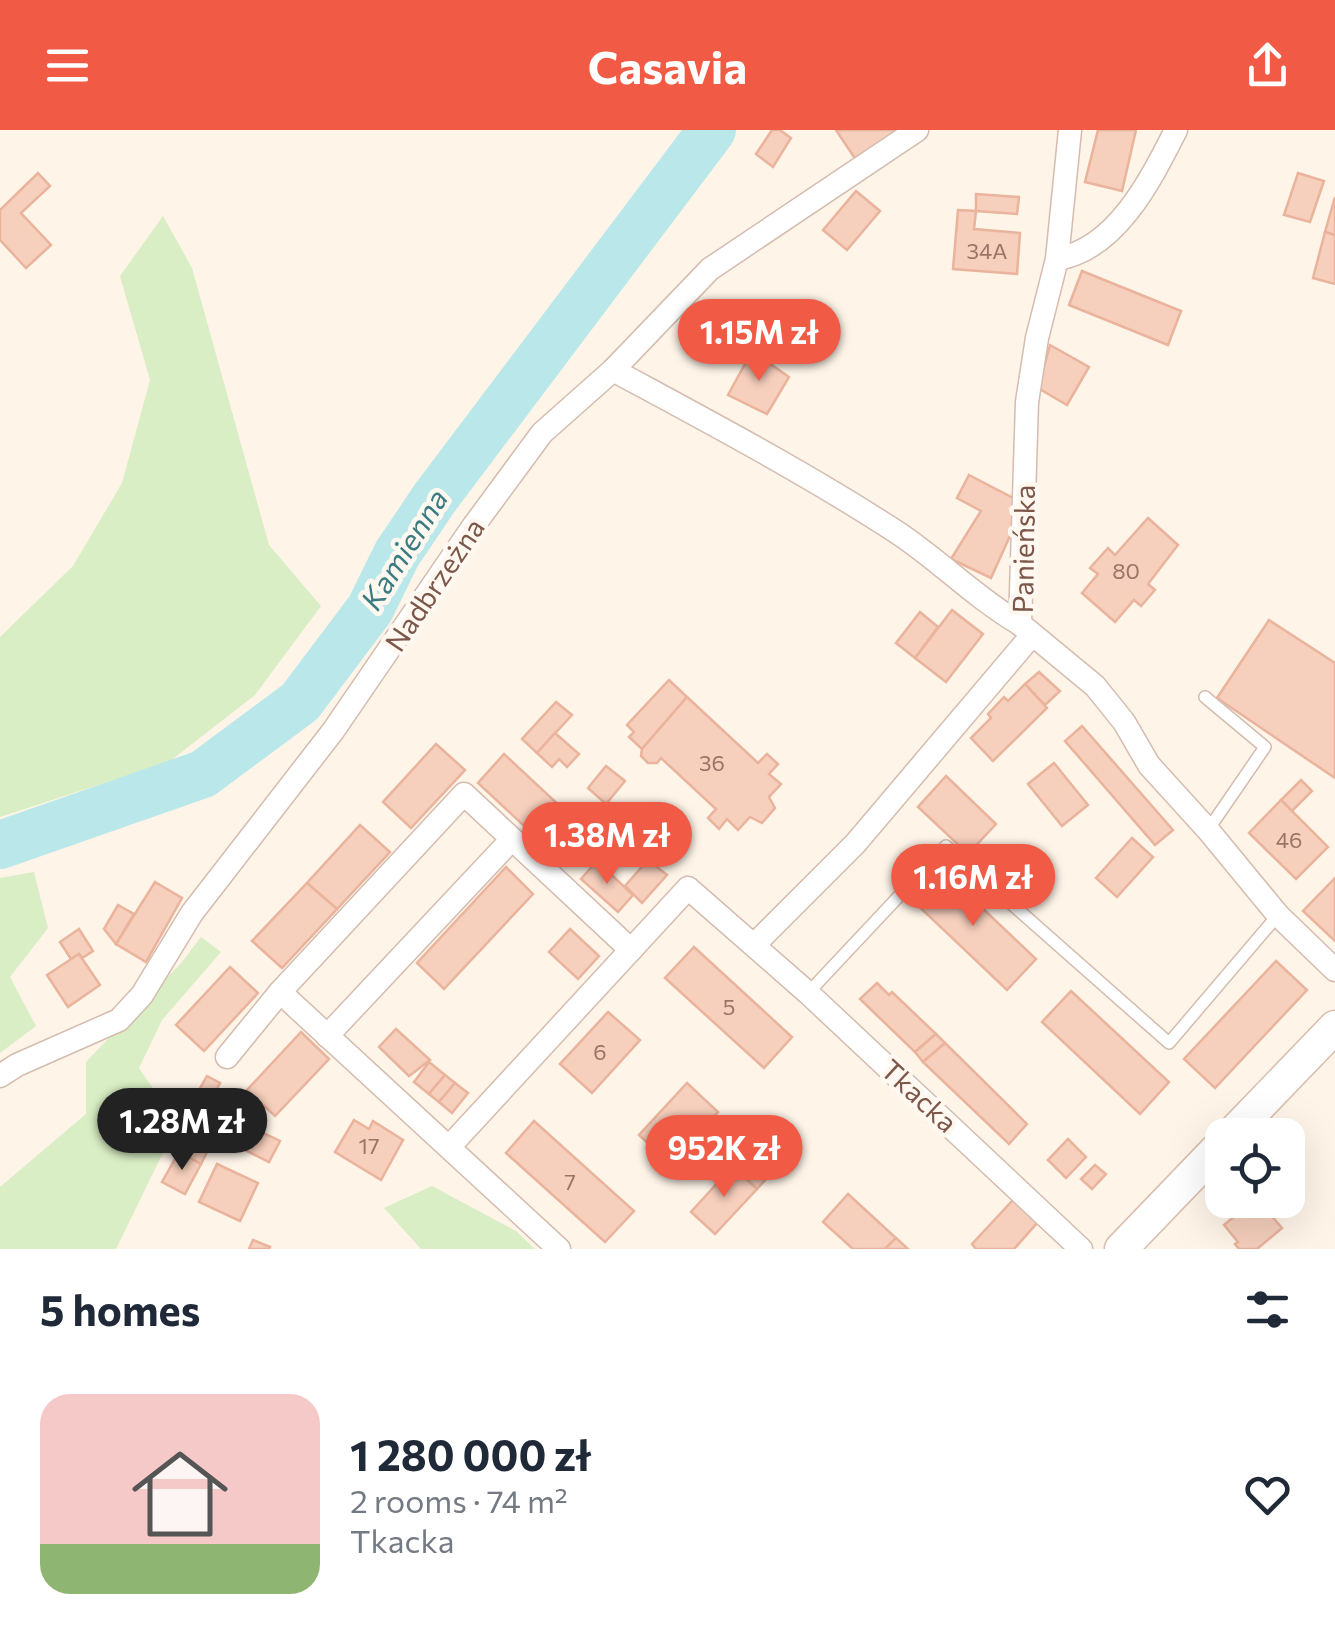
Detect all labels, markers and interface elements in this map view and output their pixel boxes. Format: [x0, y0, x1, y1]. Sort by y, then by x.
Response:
icon: menu [40, 38, 95, 93]
text: Casavia [588, 38, 747, 93]
icon: share [1240, 38, 1295, 93]
house number: 34A [967, 237, 1007, 264]
pin: 1.15M zł [656, 299, 862, 384]
text: 1.15M zł [700, 311, 818, 351]
water label: Kamienna [351, 481, 454, 616]
street label: Panieńska [1005, 484, 1041, 614]
street label: Nadbrzeżna [377, 512, 491, 657]
house number: 80 [1112, 557, 1140, 584]
house number: 36 [699, 749, 725, 776]
pin: 1.38M zł [504, 802, 710, 887]
text: 1.38M zł [544, 814, 670, 854]
house number: 46 [1276, 826, 1302, 853]
pin: 1.16M zł [870, 844, 1076, 929]
text: 1.16M zł [913, 856, 1033, 896]
house number: 5 [723, 993, 735, 1020]
house number: 6 [593, 1038, 607, 1065]
street label: Tkacka [875, 1052, 965, 1139]
pin: 1.28M zł [79, 1088, 285, 1173]
text: 1.28M zł [119, 1100, 245, 1140]
pin: 952K zł [632, 1115, 816, 1200]
map controls [1205, 1118, 1305, 1218]
button: locate [1205, 1118, 1305, 1218]
text: 952K zł [668, 1127, 780, 1167]
house number: 17 [358, 1132, 380, 1159]
house number: 7 [564, 1168, 576, 1195]
icon: filters [1240, 1282, 1295, 1337]
text: 5 homes [40, 1283, 200, 1335]
text: 1 280 000 zł [350, 1428, 591, 1480]
icon: home [120, 1434, 240, 1554]
icon: heart [1240, 1467, 1295, 1522]
text: 2 rooms · 74 m² [350, 1480, 568, 1520]
text: Tkacka [350, 1520, 455, 1560]

